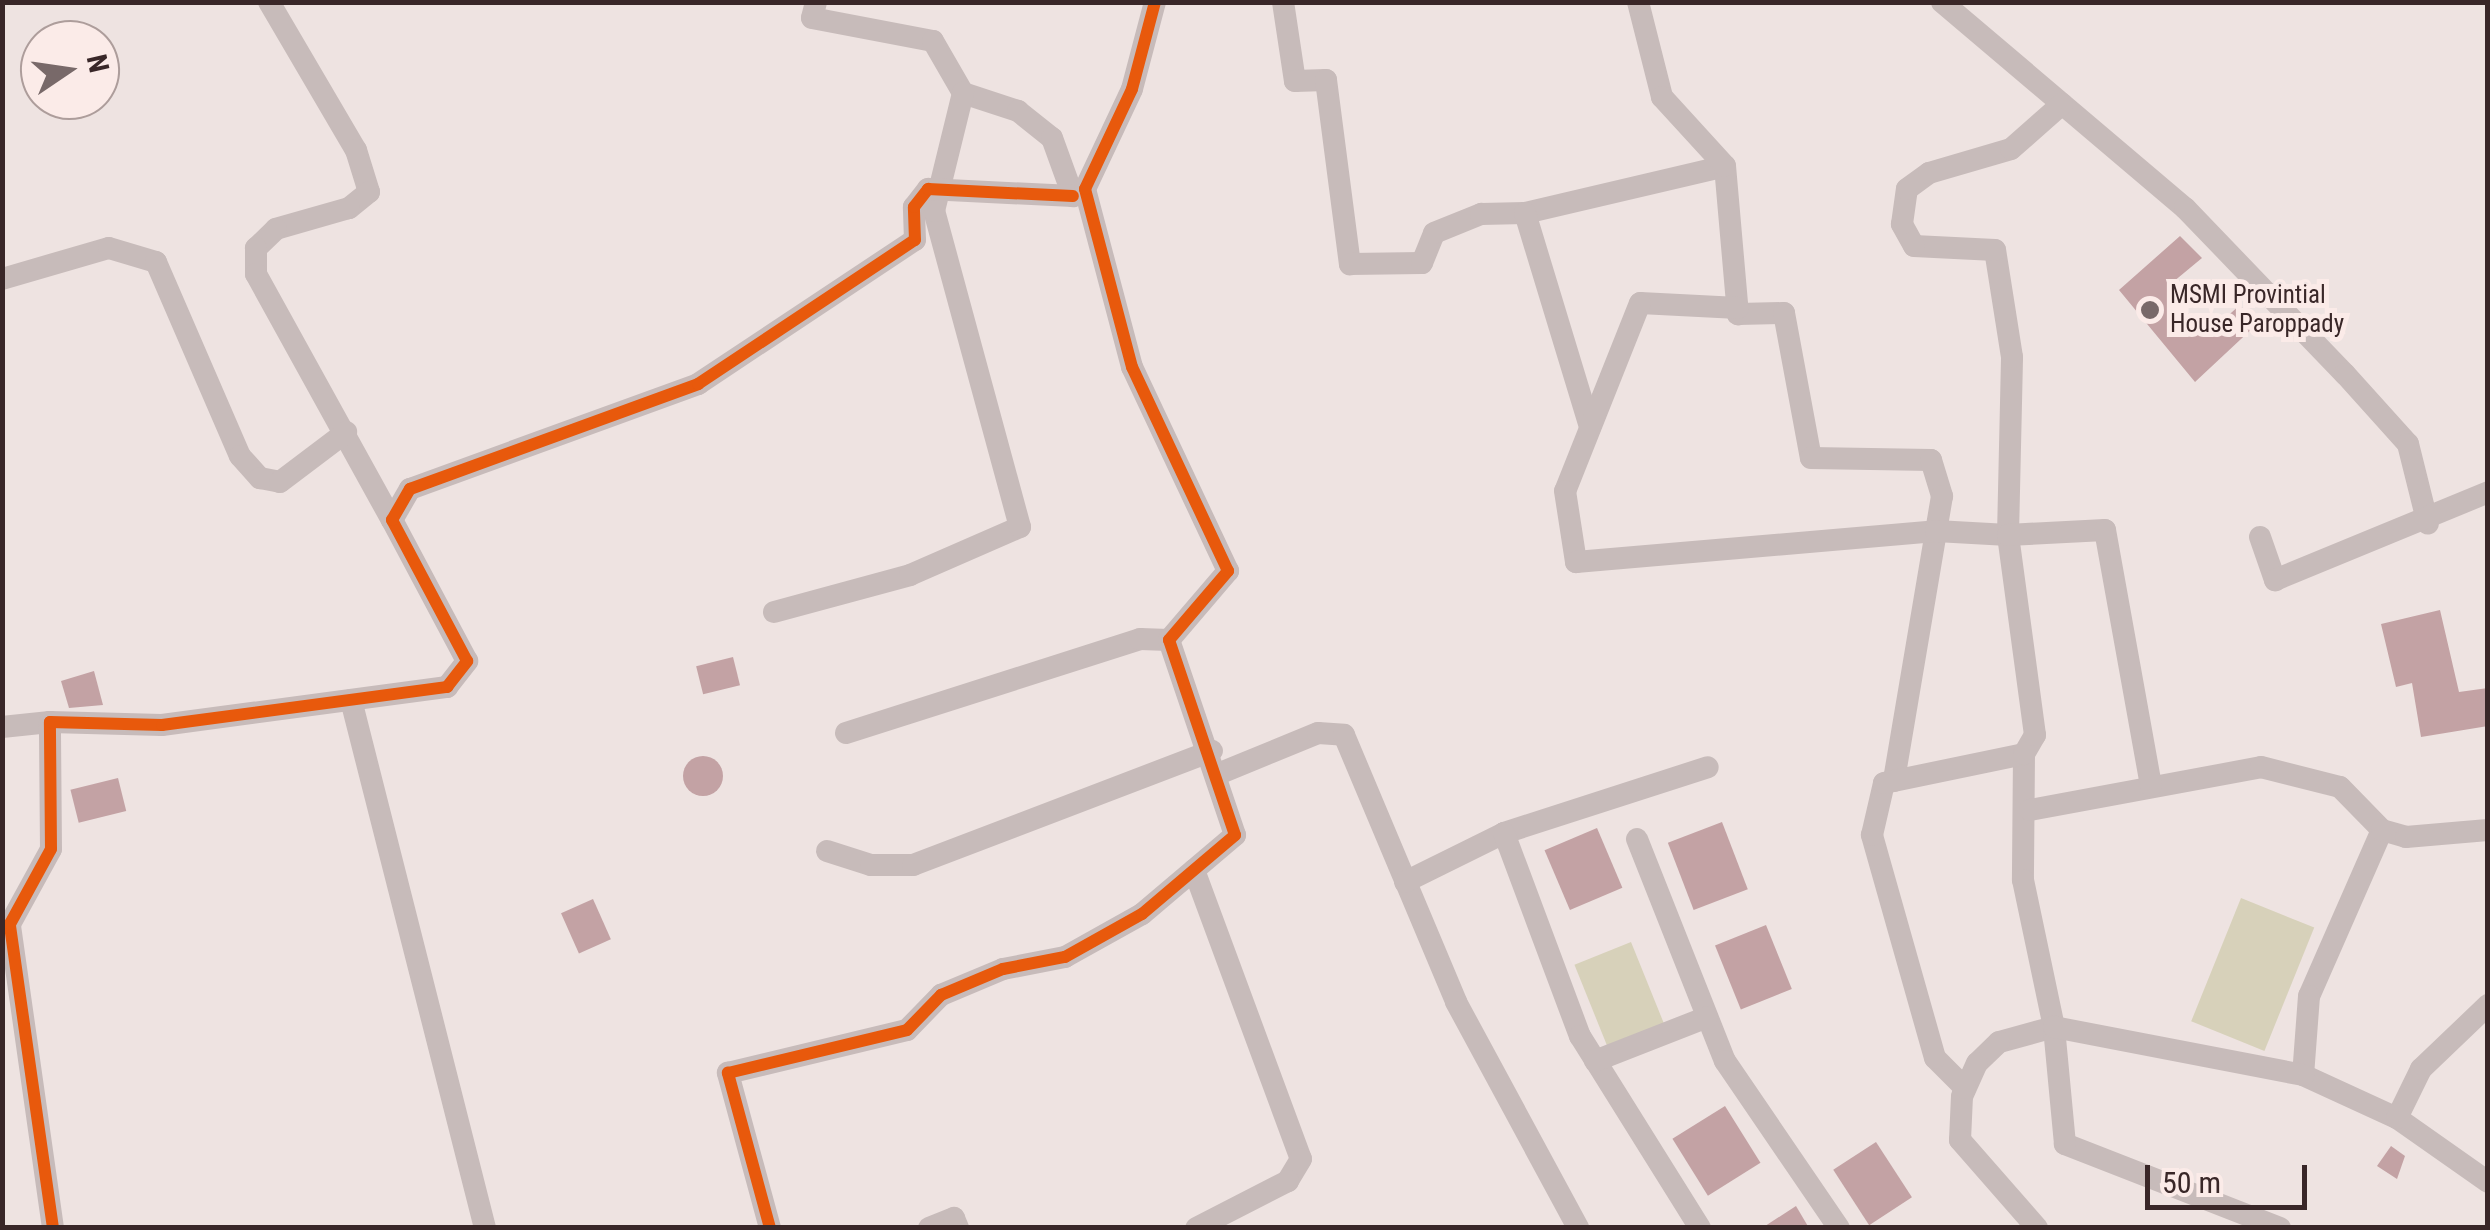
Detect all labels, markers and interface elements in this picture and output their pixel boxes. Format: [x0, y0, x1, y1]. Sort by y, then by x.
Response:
north arrow [20, 20, 120, 120]
text: N [80, 52, 116, 76]
place label: MSMI Provintial House Paroppady [2170, 281, 2344, 340]
marker: MSMI Provintial House Paroppady [2139, 299, 2161, 321]
scale bar [2150, 1145, 2312, 1207]
text: 50 m [2162, 1165, 2221, 1200]

